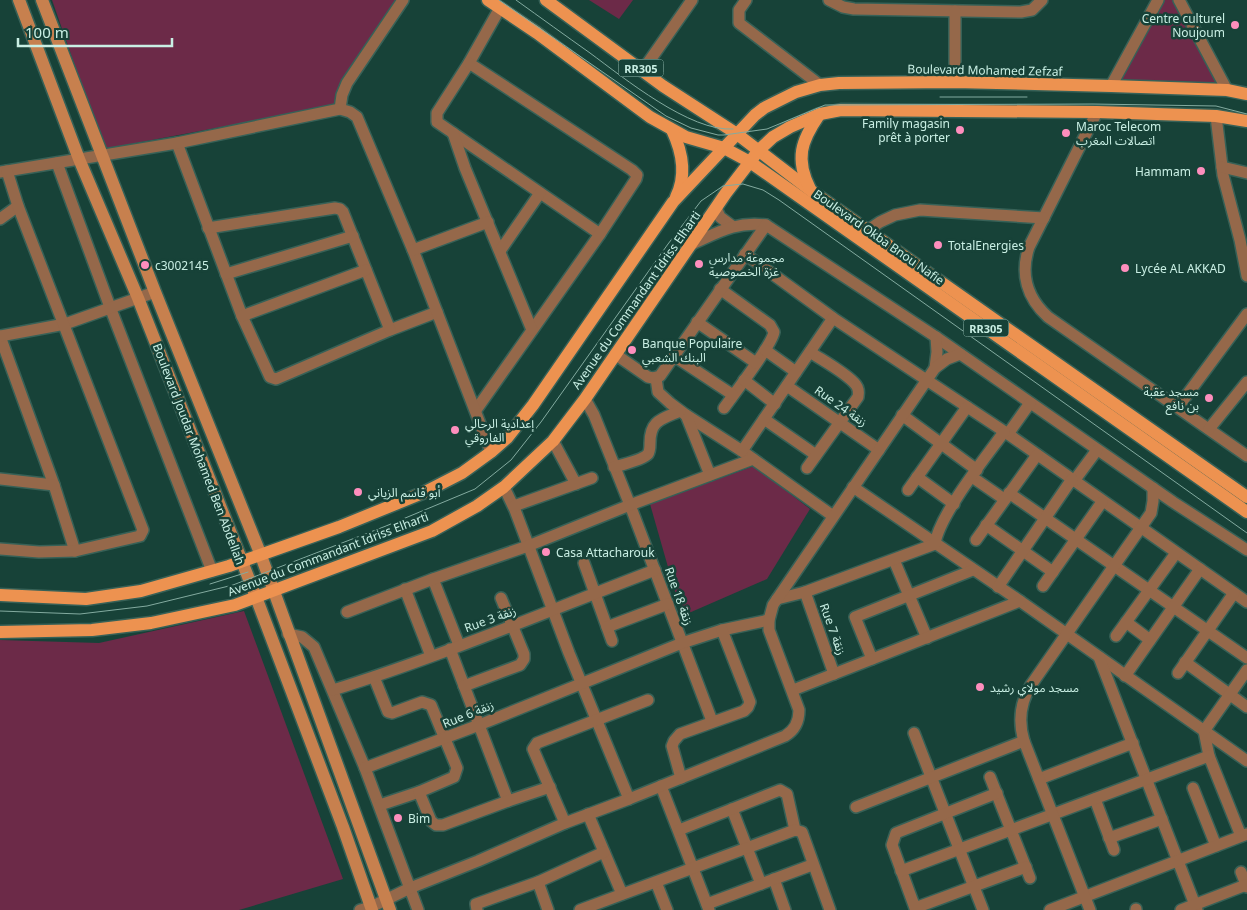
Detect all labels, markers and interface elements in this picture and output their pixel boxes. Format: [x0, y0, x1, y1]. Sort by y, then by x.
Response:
place label: Centre culturel Noujoum [1142, 10, 1225, 41]
scale bar [18, 15, 171, 47]
marker: Centre culturel Noujoum [1229, 19, 1241, 31]
text: 100 m [25, 22, 69, 42]
road number: RR305 [618, 59, 664, 76]
street label: Boulevard Mohamed Zefzaf [907, 60, 1064, 80]
place label: Family magasin prêt à porter [862, 115, 950, 146]
place label: Maroc Telecom اتصالات المغرب [1076, 118, 1161, 149]
marker: Family magasin prêt à porter [954, 124, 966, 136]
marker: Maroc Telecom اتصالات المغرب [1060, 127, 1072, 139]
place label: Hammam [1135, 163, 1191, 180]
marker: Hammam [1195, 165, 1207, 177]
street label: Boulevard Okba Bnou Nafie [810, 185, 948, 289]
street label: Avenue du Commandant Idriss Elharti [568, 207, 704, 393]
place label: TotalEnergies [948, 237, 1024, 254]
marker: TotalEnergies [932, 239, 944, 251]
place label: مجموعة مدارس غزة الخصوصية [709, 249, 785, 280]
place label: c3002145 [155, 257, 209, 274]
marker: مجموعة مدارس غزة الخصوصية [693, 258, 705, 270]
marker: c3002145 [139, 259, 151, 271]
place label: Lycée AL AKKAD [1135, 260, 1226, 277]
marker: Lycée AL AKKAD [1119, 262, 1131, 274]
road number: RR305 [964, 319, 1008, 336]
place label: Banque Populaire البنك الشعبي [642, 335, 743, 367]
street label: Boulevard Joudar Mohamed Ben Abdellah [149, 341, 249, 567]
marker: Banque Populaire البنك الشعبي [626, 344, 638, 356]
street label: Rue 24 زنقة [811, 382, 871, 430]
place label: مسجد عقبة بن نافع [1143, 383, 1199, 415]
marker: مسجد عقبة بن نافع [1203, 392, 1215, 404]
place label: إعدادية الرحالي الفاروقي [465, 415, 535, 447]
marker: إعدادية الرحالي الفاروقي [449, 424, 461, 436]
place label: أبو قاسم الزياني [368, 484, 441, 502]
marker: أبو قاسم الزياني [352, 486, 364, 498]
street label: Avenue du Commandant Idriss Elharti [225, 508, 431, 600]
place label: Casa Attacharouk [556, 544, 655, 561]
marker: Casa Attacharouk [540, 546, 552, 558]
street label: Rue 18 زنقة [661, 565, 697, 627]
street label: Rue 7 زنقة [816, 601, 850, 657]
street label: Rue 3 زنقة [462, 602, 518, 636]
place label: مسجد مولاي رشيد [990, 679, 1079, 697]
marker: مسجد مولاي رشيد [974, 681, 986, 693]
street label: Rue 6 زنقة [440, 696, 496, 732]
place label: Bim [408, 810, 430, 827]
marker: Bim [392, 812, 404, 824]

